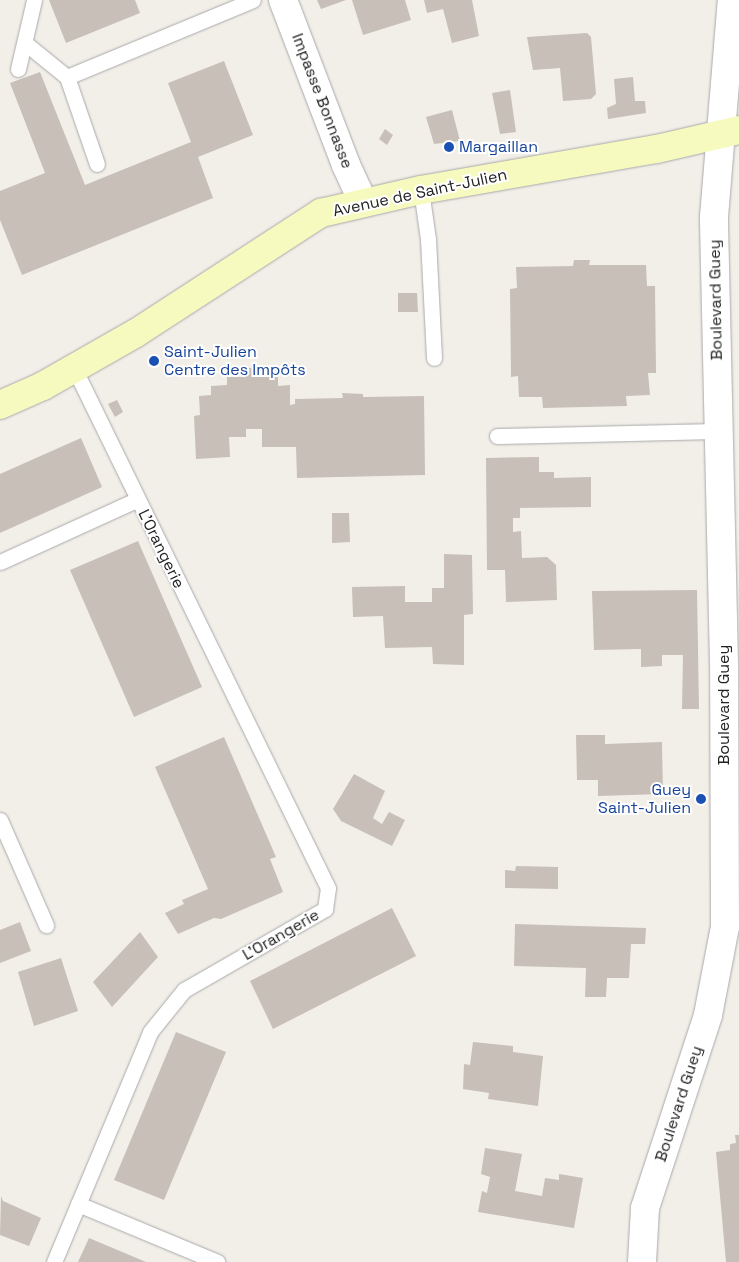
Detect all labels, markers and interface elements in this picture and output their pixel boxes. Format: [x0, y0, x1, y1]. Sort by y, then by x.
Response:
street label: Impasse Bonnasse [287, 31, 357, 171]
place label: Margaillan [459, 137, 538, 157]
marker: Margaillan [443, 141, 455, 153]
street label: Avenue de Saint-Julien [331, 165, 509, 221]
street label: Boulevard Guey [705, 240, 727, 360]
place label: Saint-Julien Centre des Impôts [164, 342, 306, 380]
marker: Saint-Julien Centre des Impôts [148, 355, 160, 367]
street label: L'Orangerie [134, 506, 188, 592]
street label: Boulevard Guey [714, 645, 734, 765]
place label: Guey Saint-Julien [598, 780, 691, 818]
marker: Guey Saint-Julien [695, 793, 707, 805]
street label: L'Orangerie [239, 905, 323, 965]
street label: Boulevard Guey [651, 1044, 707, 1164]

